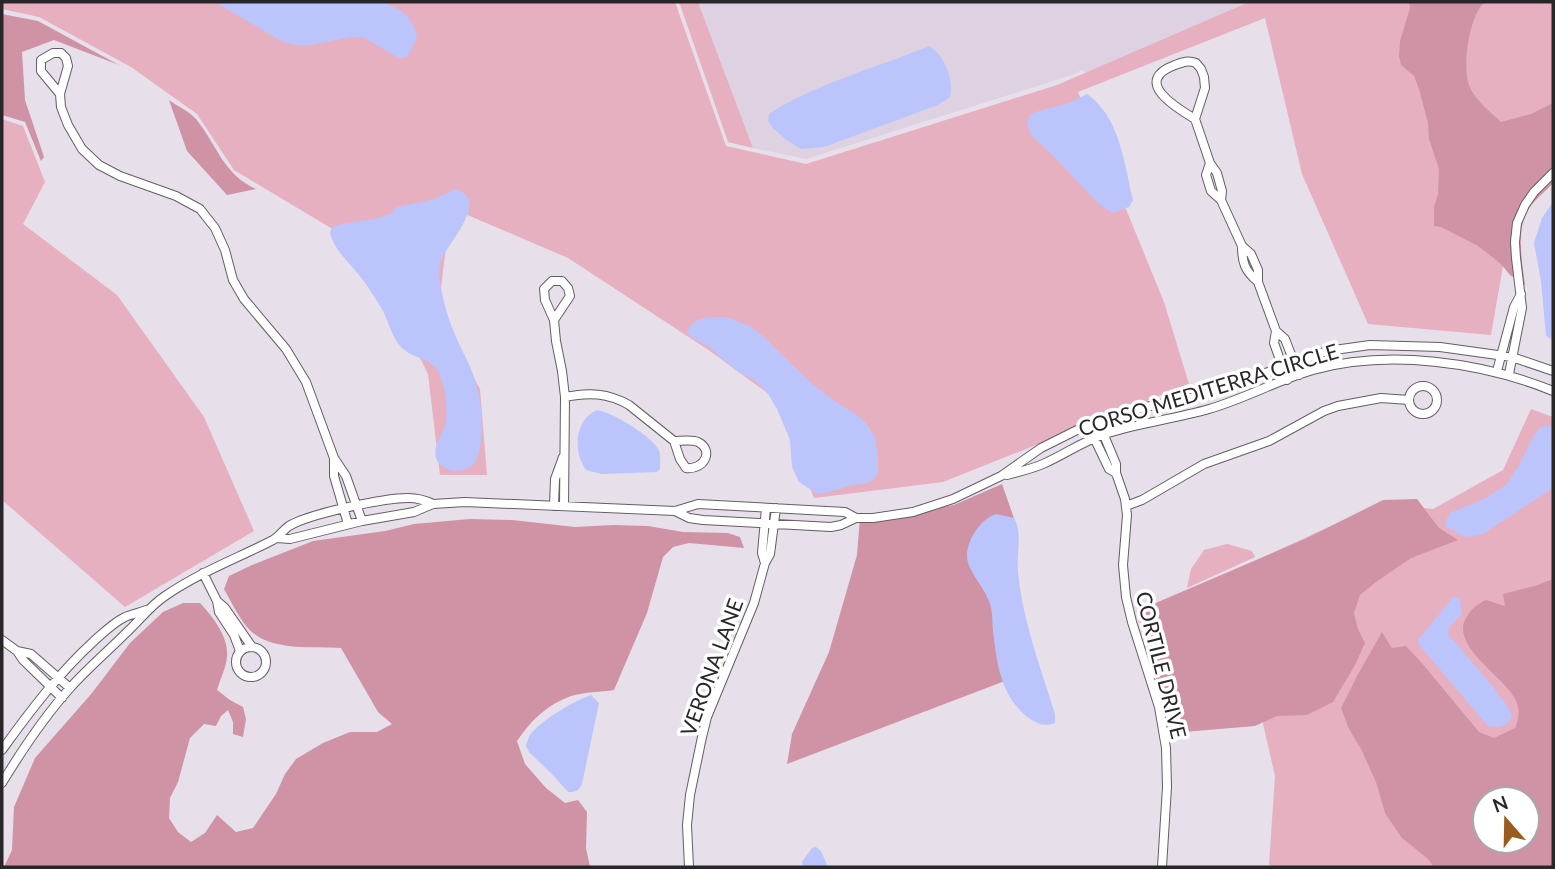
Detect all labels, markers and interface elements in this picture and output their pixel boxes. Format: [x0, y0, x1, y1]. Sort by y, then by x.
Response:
street label: CORSO MEDITERRA CIRCLE [1075, 338, 1341, 440]
street label: CORTILE DRIVE [1132, 589, 1192, 741]
street label: VERONA LANE [675, 595, 747, 739]
north arrow [1471, 785, 1541, 855]
text: N [1489, 790, 1511, 817]

